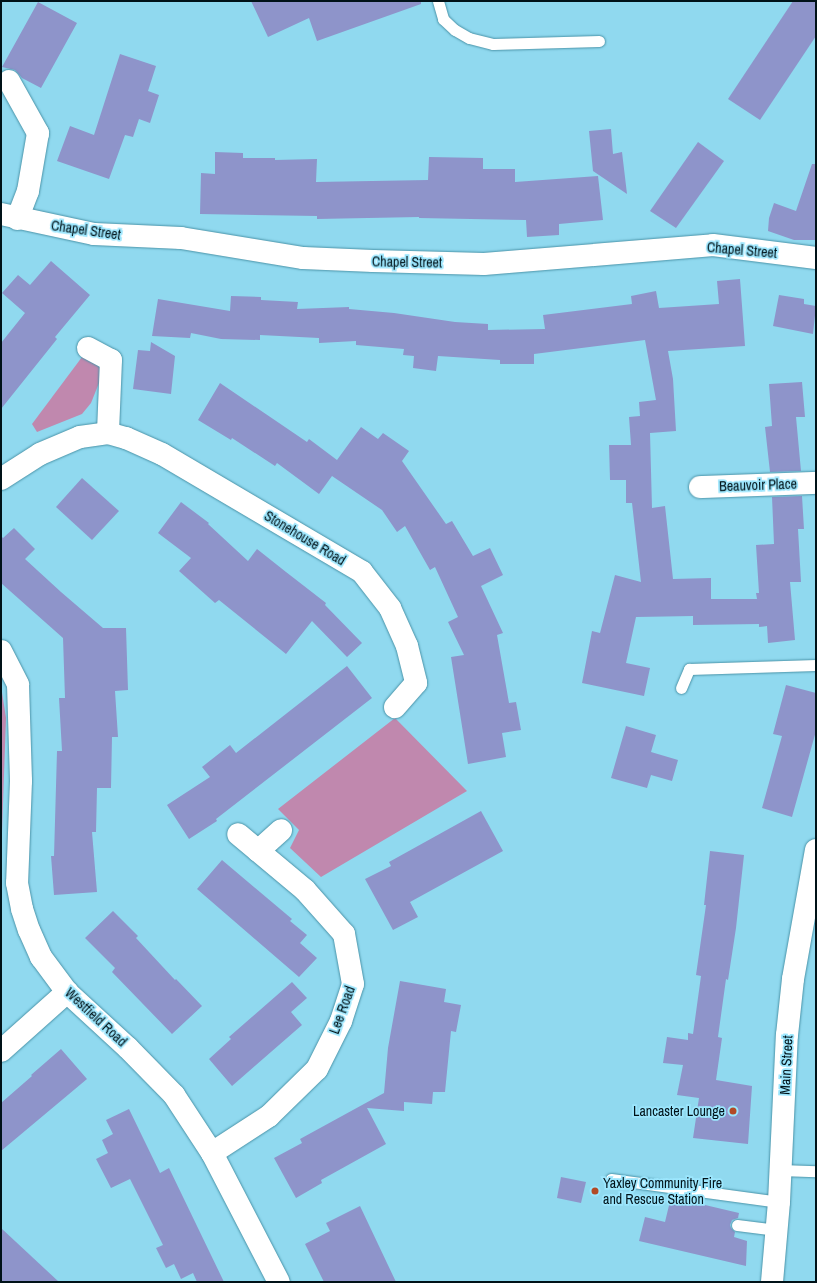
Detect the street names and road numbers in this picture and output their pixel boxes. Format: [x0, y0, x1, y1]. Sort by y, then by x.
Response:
street label: Chapel Street [50, 217, 122, 243]
street label: Chapel Street [706, 239, 778, 261]
street label: Chapel Street [372, 253, 442, 271]
street label: Beauvoir Place [719, 475, 797, 495]
street label: Stonehouse Road [261, 507, 349, 569]
street label: Westfield Road [62, 984, 130, 1050]
street label: Lee Road [326, 984, 358, 1036]
street label: Main Street [776, 1035, 796, 1095]

